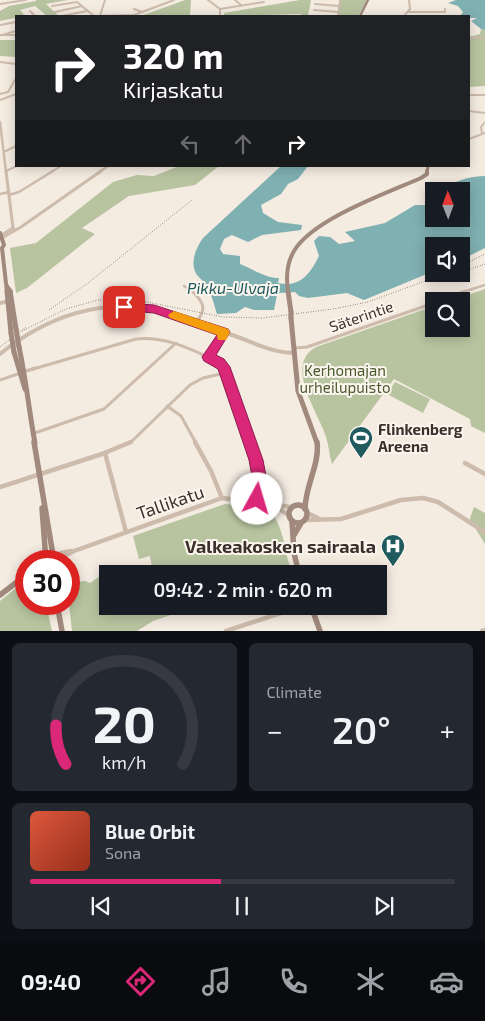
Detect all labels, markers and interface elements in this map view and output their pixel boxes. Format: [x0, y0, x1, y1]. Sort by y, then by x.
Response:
text: 320 m [123, 34, 224, 76]
icon: right [40, 35, 105, 100]
text: Kirjaskatu [123, 76, 223, 102]
icon: left [176, 130, 204, 158]
icon: ahead [229, 130, 257, 158]
icon: right [282, 130, 310, 158]
north arrow [425, 182, 470, 228]
map controls [425, 182, 470, 337]
button: sound [425, 237, 470, 282]
water label: Pikku-Ulvaja [187, 278, 279, 298]
pin [103, 286, 145, 328]
button: search [425, 292, 470, 337]
icon: arrive [110, 293, 138, 321]
street label: Säterintie [327, 297, 395, 335]
park label: Kerhomajan urheilupuisto [300, 361, 390, 396]
place label: Flinkenberg Areena [378, 420, 463, 455]
sports icon: Flinkenberg Areena [348, 425, 374, 459]
position arrow [230, 472, 282, 524]
street label: Tallikatu [133, 480, 207, 524]
hospital icon: Valkeakosken sairaala [380, 533, 406, 567]
place label: Valkeakosken sairaala [185, 535, 376, 557]
speed limit sign: 30 [15, 550, 80, 615]
text: 09:42 · 2 min · 620 m [154, 578, 332, 601]
text: Climate [267, 682, 322, 701]
text: 20 [93, 691, 156, 753]
text: 20° [332, 706, 391, 752]
text: − [267, 713, 283, 747]
text: + [440, 713, 455, 747]
text: km/h [102, 751, 146, 773]
text: Blue Orbit [105, 820, 195, 843]
text: Sona [105, 843, 141, 862]
icon: previous [87, 892, 115, 920]
icon: pause [228, 892, 256, 920]
icon: next [370, 892, 398, 920]
icon: directions [123, 964, 158, 999]
icon: music [199, 964, 234, 999]
icon: phone [276, 964, 311, 999]
icon: climate [353, 964, 388, 999]
icon: car [429, 964, 464, 999]
text: 09:40 [21, 968, 81, 994]

